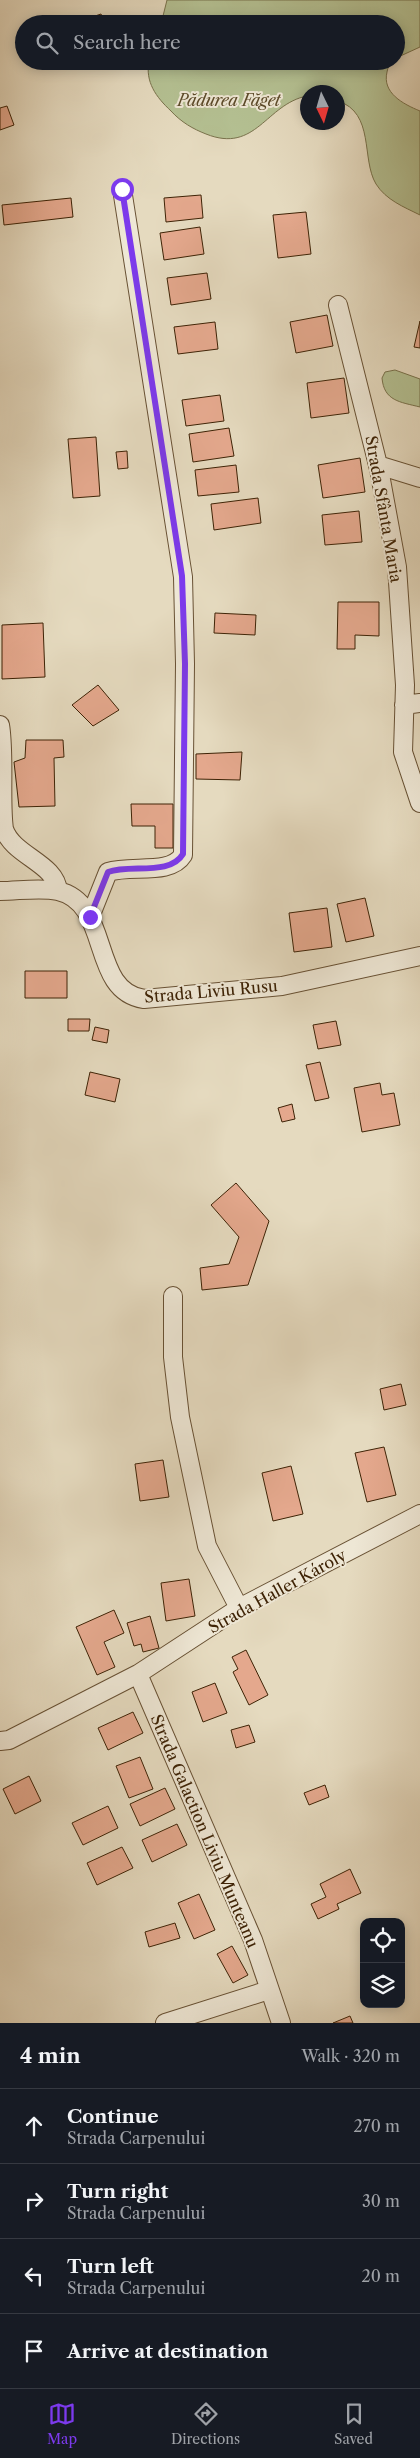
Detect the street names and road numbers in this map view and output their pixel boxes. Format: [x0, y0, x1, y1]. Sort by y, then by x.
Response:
street label: Strada Sfânta Maria [361, 434, 407, 585]
street label: Strada Liviu Rusu [143, 975, 279, 1007]
street label: Strada Haller Károly [205, 1544, 350, 1637]
street label: Strada Galaction Liviu Munteanu [147, 1711, 263, 1951]

